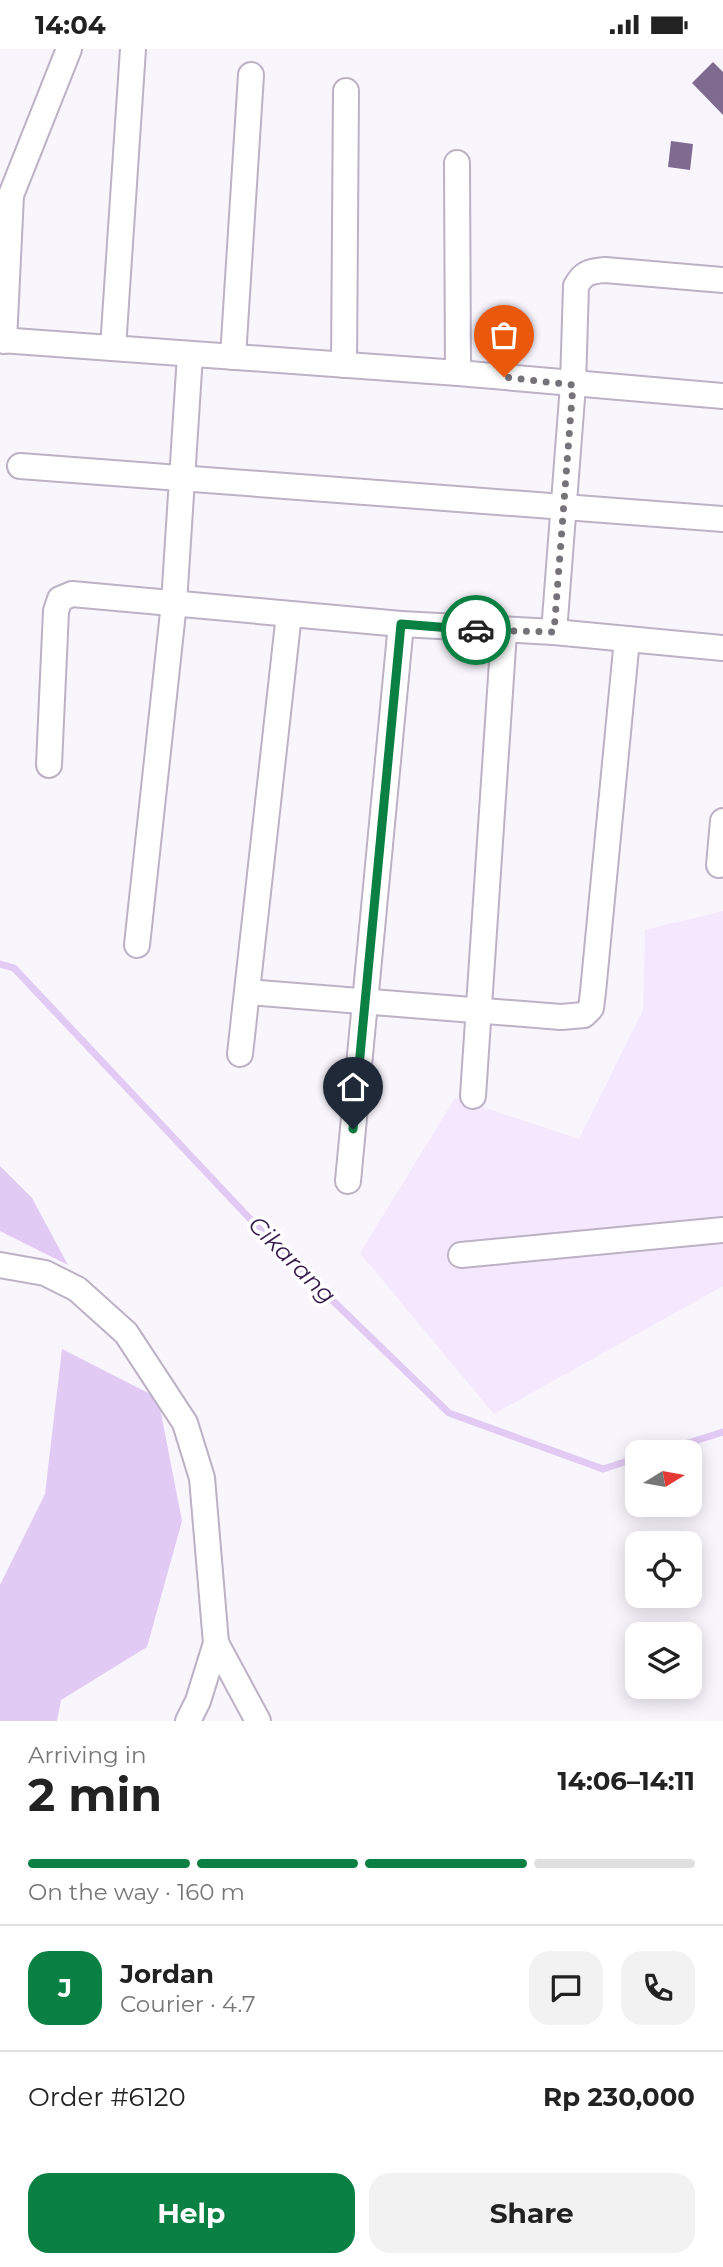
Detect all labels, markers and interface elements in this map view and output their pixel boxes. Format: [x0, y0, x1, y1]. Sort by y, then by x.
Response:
text: 14:04 [35, 9, 106, 41]
pin [474, 305, 534, 377]
icon: bag [485, 316, 523, 354]
courier [441, 595, 511, 665]
icon: car [457, 611, 495, 649]
pin [323, 1057, 383, 1129]
icon: home [334, 1068, 372, 1106]
water label: Cikarang [243, 1210, 342, 1309]
north arrow [625, 1440, 702, 1517]
map controls [625, 1440, 702, 1699]
button: locate [625, 1531, 702, 1608]
button: layers [625, 1622, 702, 1699]
text: Arriving in [28, 1741, 147, 1769]
text: 14:06–14:11 [558, 1765, 695, 1797]
text: 2 min [28, 1766, 162, 1823]
text: On the way · 160 m [28, 1878, 245, 1906]
button: chat [529, 1951, 603, 2025]
button: phone [621, 1951, 695, 2025]
text: Jordan [120, 1958, 214, 1990]
text: J [58, 1972, 72, 2004]
text: Courier · 4.7 [120, 1990, 256, 2018]
text: Order #6120 [28, 2081, 186, 2113]
text: Rp 230,000 [543, 2081, 695, 2113]
button: Help [28, 2173, 355, 2253]
button: Share [369, 2173, 695, 2253]

